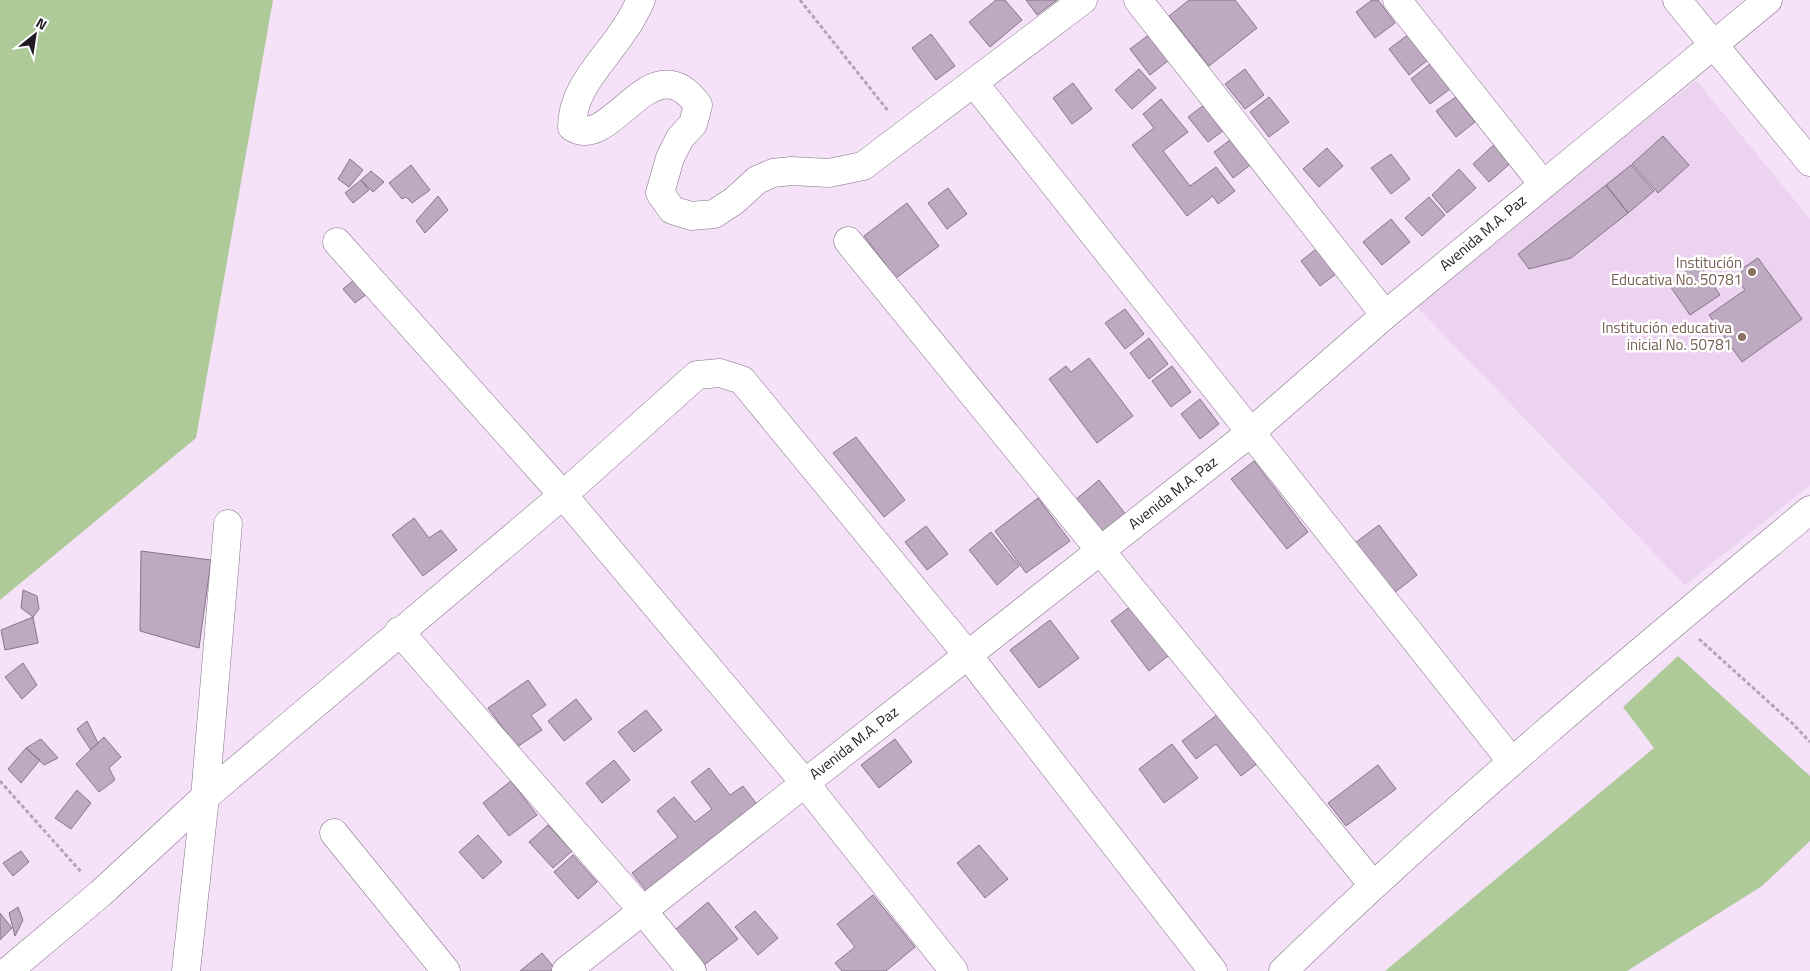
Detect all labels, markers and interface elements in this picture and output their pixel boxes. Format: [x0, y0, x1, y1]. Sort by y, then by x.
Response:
north arrow [10, 10, 60, 60]
text: N [32, 12, 51, 35]
street label: Avenida M.A. Paz [1434, 189, 1532, 276]
place label: Institución Educativa No. 50781 [1611, 251, 1742, 291]
marker: Institución Educativa No. 50781 [1746, 266, 1758, 278]
place label: Institución educativa inicial No. 50781 [1602, 316, 1732, 356]
marker: Institución educativa inicial No. 50781 [1736, 331, 1748, 343]
street label: Avenida M.A. Paz [1123, 450, 1222, 535]
street label: Avenida M.A. Paz [804, 700, 903, 785]

